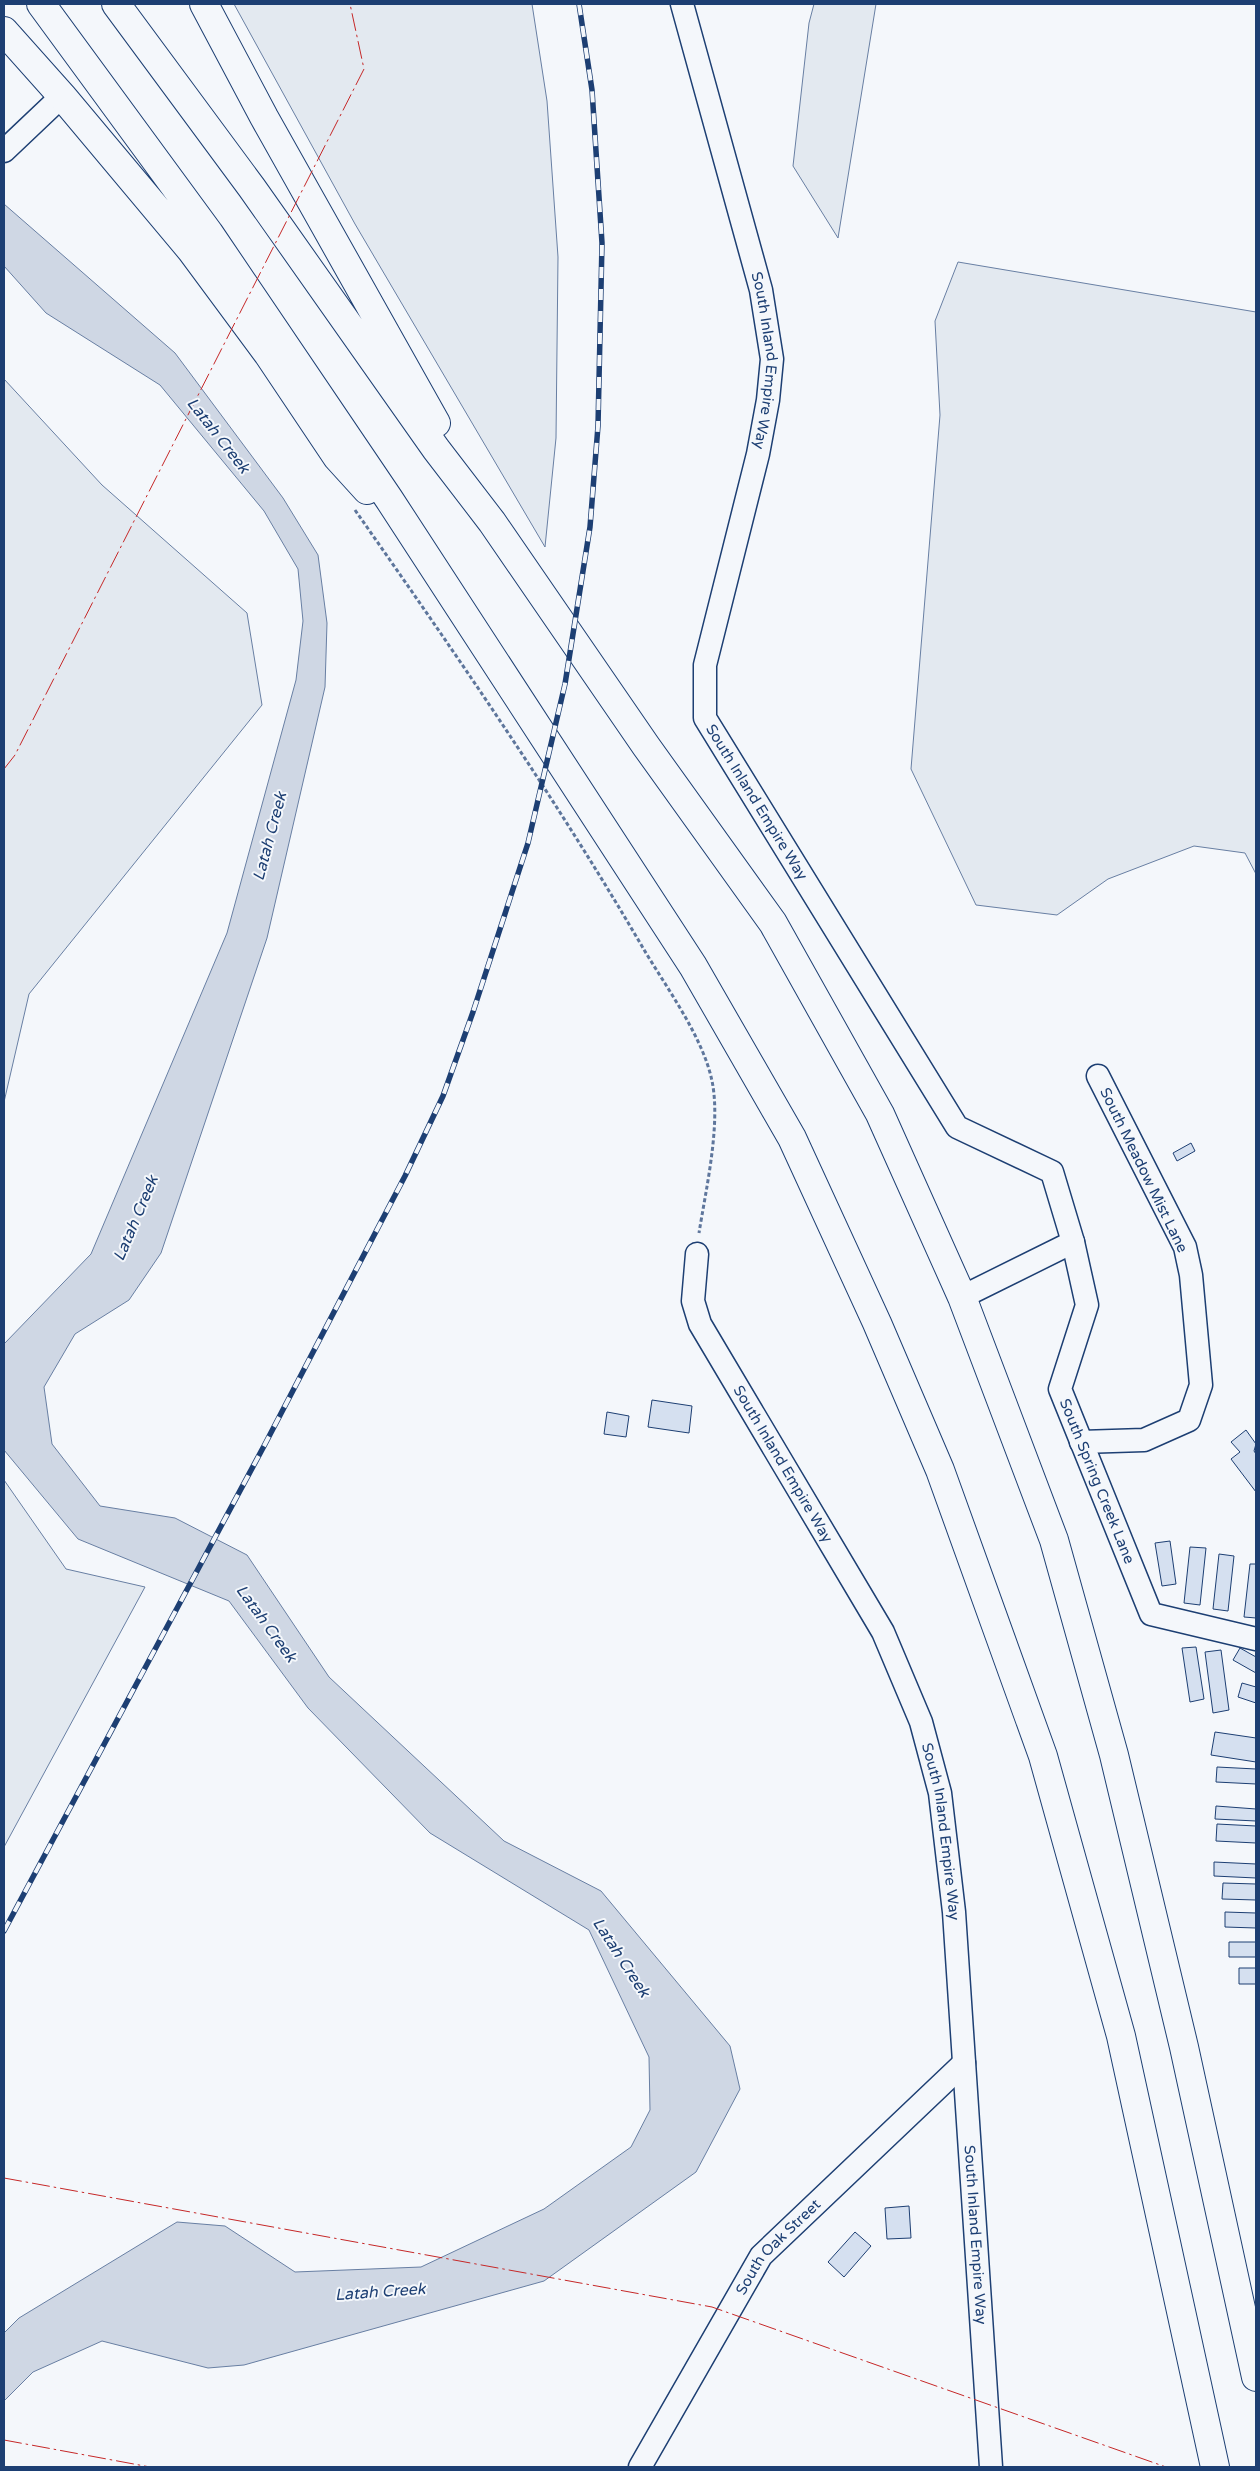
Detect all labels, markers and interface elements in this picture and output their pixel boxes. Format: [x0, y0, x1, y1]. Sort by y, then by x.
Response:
street label: South Inland Empire Way [747, 270, 781, 451]
water label: Latah Creek [182, 394, 255, 479]
street label: South Inland Empire Way [702, 721, 812, 883]
water label: Latah Creek [249, 789, 292, 883]
street label: South Meadow Mist Lane [1096, 1085, 1192, 1255]
water label: Latah Creek [109, 1172, 163, 1264]
street label: South Inland Empire Way [730, 1382, 837, 1546]
street label: South Spring Creek Lane [1056, 1396, 1139, 1566]
water label: Latah Creek [231, 1581, 302, 1667]
street label: South Inland Empire Way [918, 1741, 964, 1921]
water label: Latah Creek [588, 1914, 655, 2002]
street label: South Inland Empire Way [961, 2145, 990, 2325]
street label: South Oak Street [732, 2195, 824, 2298]
water label: Latah Creek [334, 2279, 427, 2305]

